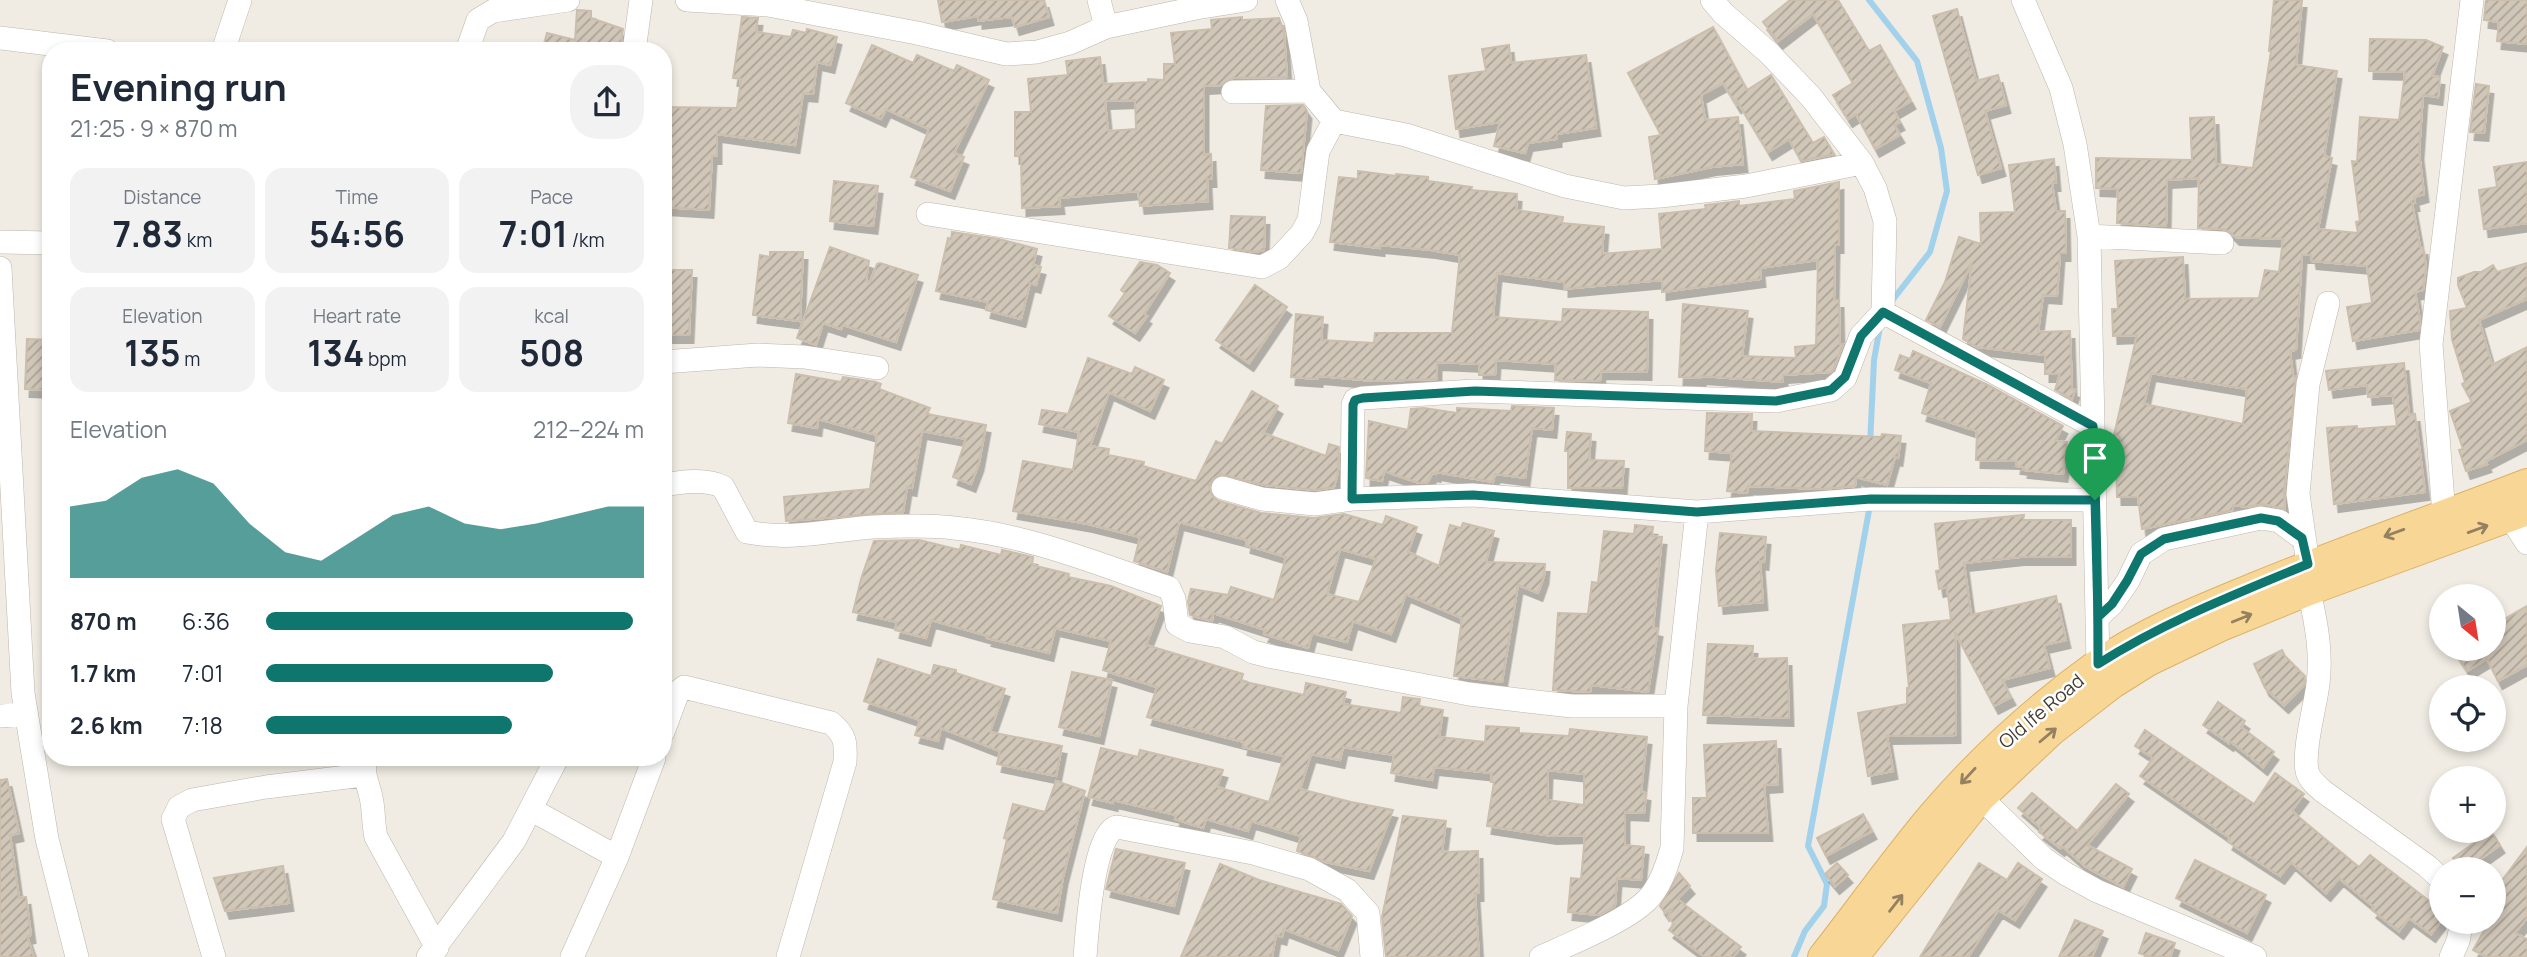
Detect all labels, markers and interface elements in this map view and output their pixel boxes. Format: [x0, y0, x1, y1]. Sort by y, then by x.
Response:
text: Evening run [70, 60, 287, 112]
button: share [570, 65, 644, 139]
text: 21:25 · 9 × 870 m [70, 112, 237, 144]
text: Distance [123, 184, 201, 210]
text: Time [336, 184, 378, 210]
text: Pace [530, 184, 573, 210]
text: 7.83 [112, 210, 183, 258]
text: 54:56 [309, 210, 405, 258]
text: 7:01 [499, 210, 568, 258]
text: km [183, 227, 212, 253]
text: /km [568, 227, 605, 253]
text: Elevation [122, 303, 202, 329]
text: Heart rate [313, 303, 401, 329]
text: kcal [534, 303, 569, 329]
text: 135 [124, 329, 180, 377]
text: 134 [307, 329, 364, 377]
text: 508 [519, 329, 584, 377]
text: m [180, 346, 200, 372]
text: bpm [364, 346, 407, 372]
text: Elevation [70, 413, 167, 445]
text: 212–224 m [533, 413, 644, 445]
pin [2065, 428, 2125, 500]
icon: arrive [2076, 439, 2114, 477]
one-way arrow [2466, 522, 2488, 535]
one-way arrow [2384, 528, 2406, 540]
north arrow [2429, 584, 2506, 662]
map controls [2429, 584, 2506, 934]
text: 870 m [70, 605, 137, 637]
text: 6:36 [182, 605, 230, 637]
one-way arrow [2231, 611, 2253, 624]
text: 1.7 km [70, 657, 136, 689]
text: 7:01 [182, 657, 223, 689]
street label: Old Ife Road [1993, 668, 2089, 754]
button: locate [2429, 675, 2506, 752]
text: 2.6 km [70, 709, 143, 741]
text: 7:18 [182, 709, 223, 741]
one-way arrow [2039, 727, 2057, 743]
button: + [2429, 766, 2506, 843]
one-way arrow [1960, 767, 1976, 785]
button: − [2429, 857, 2506, 934]
one-way arrow [1889, 894, 1904, 913]

